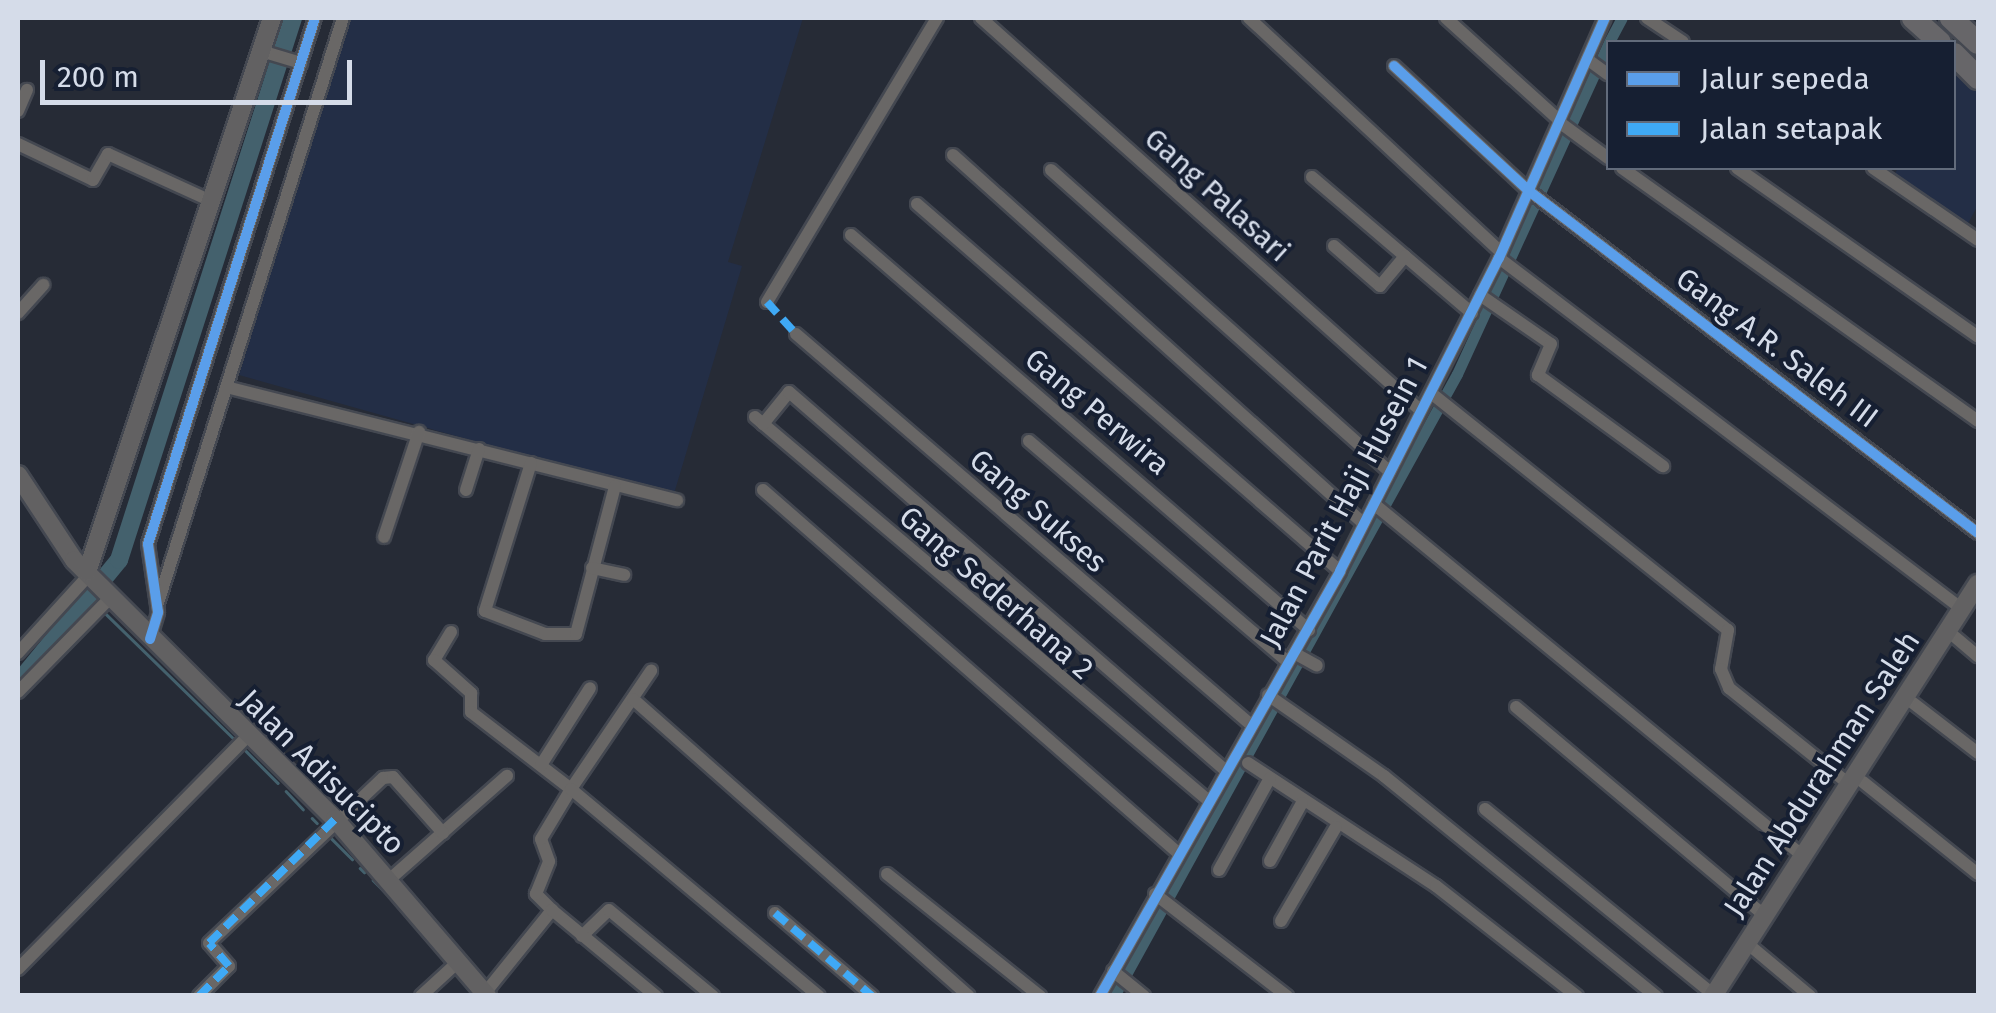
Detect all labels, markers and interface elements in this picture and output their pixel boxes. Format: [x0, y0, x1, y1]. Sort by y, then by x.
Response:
scale bar [45, 40, 358, 102]
legend [1606, 40, 1956, 170]
text: 200 m [57, 59, 139, 95]
text: Jalur sepeda [1700, 61, 1870, 97]
text: Jalan setapak [1700, 111, 1882, 147]
street label: Gang Palasari [1137, 120, 1297, 270]
street label: Gang A.R. Saleh III [1669, 260, 1885, 436]
street label: Gang Perwira [1017, 341, 1177, 483]
street label: Jalan Parit Haji Husein 1 [1252, 351, 1436, 653]
street label: Gang Sukses [962, 442, 1114, 580]
street label: Gang Sederhana 2 [892, 499, 1100, 687]
street label: Jalan Abdurahman Saleh [1716, 625, 1928, 923]
street label: Jalan Adisucipto [232, 682, 412, 862]

